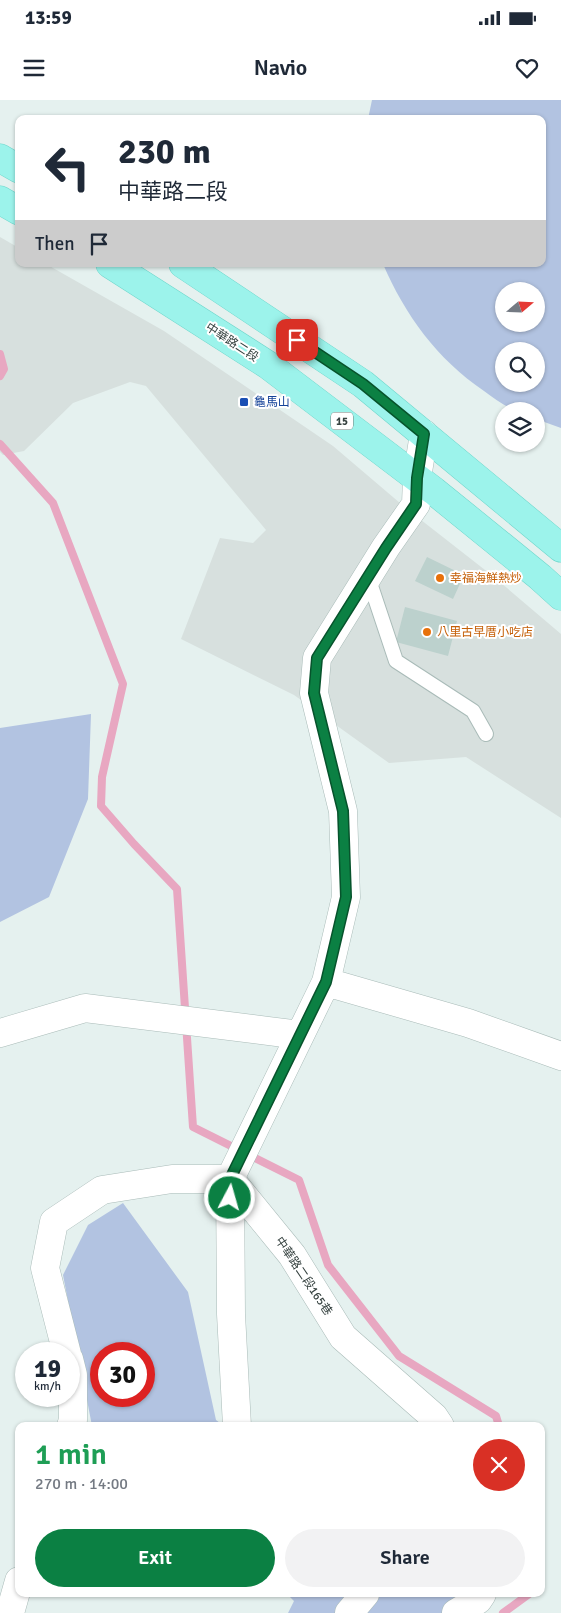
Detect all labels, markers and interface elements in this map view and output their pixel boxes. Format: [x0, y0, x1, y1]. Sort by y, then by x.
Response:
text: 13:59 [25, 6, 72, 30]
icon: menu [20, 54, 48, 82]
text: Navio [254, 54, 307, 81]
icon: heart [513, 54, 541, 82]
text: 230 m [118, 130, 211, 173]
icon: left [35, 135, 100, 200]
text: 中華路二段 [118, 178, 228, 205]
icon: arrive [85, 230, 113, 258]
text: Then [35, 232, 75, 256]
north arrow [495, 282, 545, 332]
map controls [495, 282, 545, 452]
pin [276, 319, 318, 361]
street label: 中華路二段 [202, 320, 261, 365]
icon: arrive [283, 326, 311, 354]
button: search [495, 342, 545, 392]
place label: 龜馬山 [254, 395, 290, 410]
marker: 龜馬山 [238, 396, 250, 408]
button: layers [495, 402, 545, 452]
road number: 15 [331, 412, 353, 430]
place label: 幸福海鮮熱炒 [450, 571, 522, 586]
marker: 幸福海鮮熱炒 [434, 572, 446, 584]
place label: 八里古早厝小吃店 [437, 625, 533, 640]
marker: 八里古早厝小吃店 [421, 626, 433, 638]
position arrow [203, 1171, 255, 1223]
street label: 中華路二段165巷 [272, 1234, 335, 1318]
speed limit sign: 30 [90, 1342, 155, 1407]
text: 19 [34, 1353, 61, 1384]
text: km/h [34, 1379, 61, 1394]
text: 1 min [35, 1436, 107, 1473]
button: close [473, 1439, 525, 1491]
text: 270 m · 14:00 [35, 1474, 128, 1494]
button: Exit [35, 1529, 275, 1587]
button: Share [285, 1529, 525, 1587]

